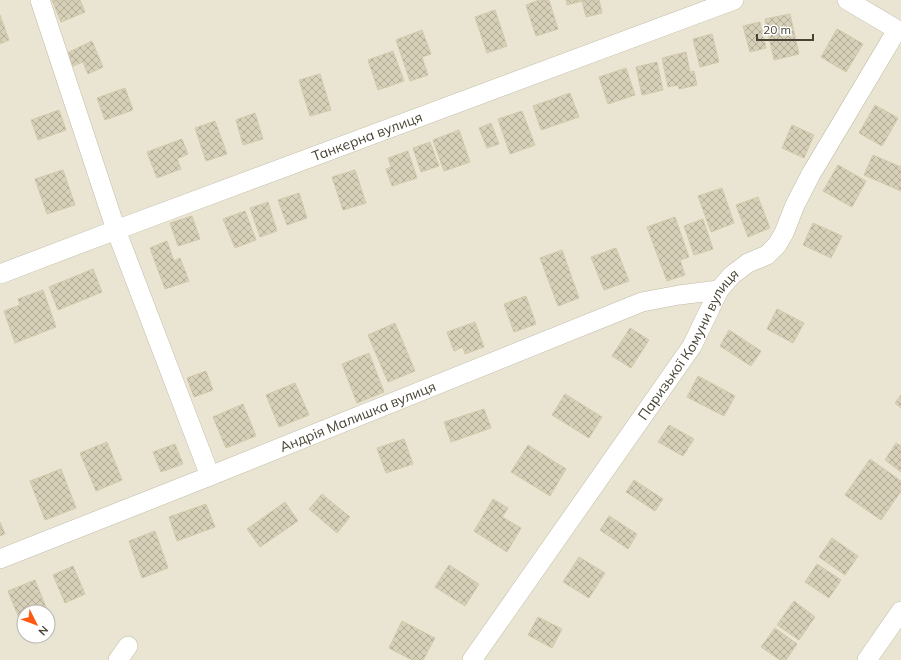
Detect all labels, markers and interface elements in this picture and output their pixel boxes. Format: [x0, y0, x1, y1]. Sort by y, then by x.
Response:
scale bar [757, 16, 813, 42]
text: 20 m [763, 22, 791, 37]
street label: Танкерна вулиця [309, 108, 425, 165]
street label: Паризької Комуни вулиця [634, 264, 742, 424]
street label: Андрія Малишка вулиця [277, 377, 438, 456]
north arrow [16, 604, 56, 644]
text: N [35, 623, 51, 638]

